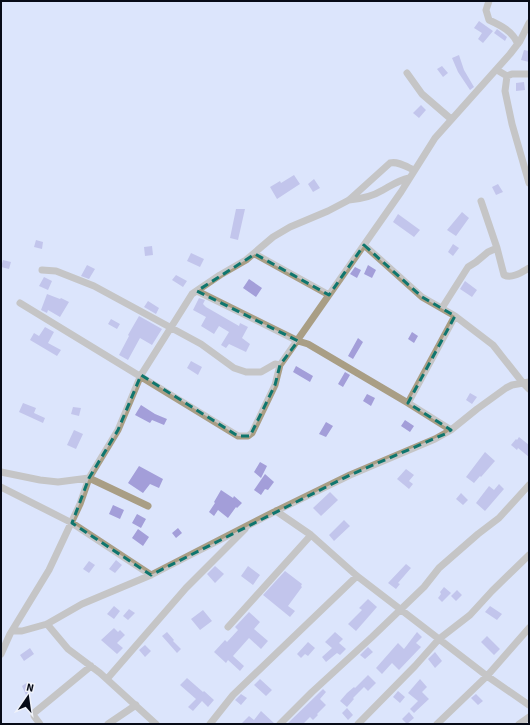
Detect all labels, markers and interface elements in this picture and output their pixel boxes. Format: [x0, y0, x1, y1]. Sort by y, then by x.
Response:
north arrow [8, 677, 48, 717]
text: N [25, 680, 35, 696]

